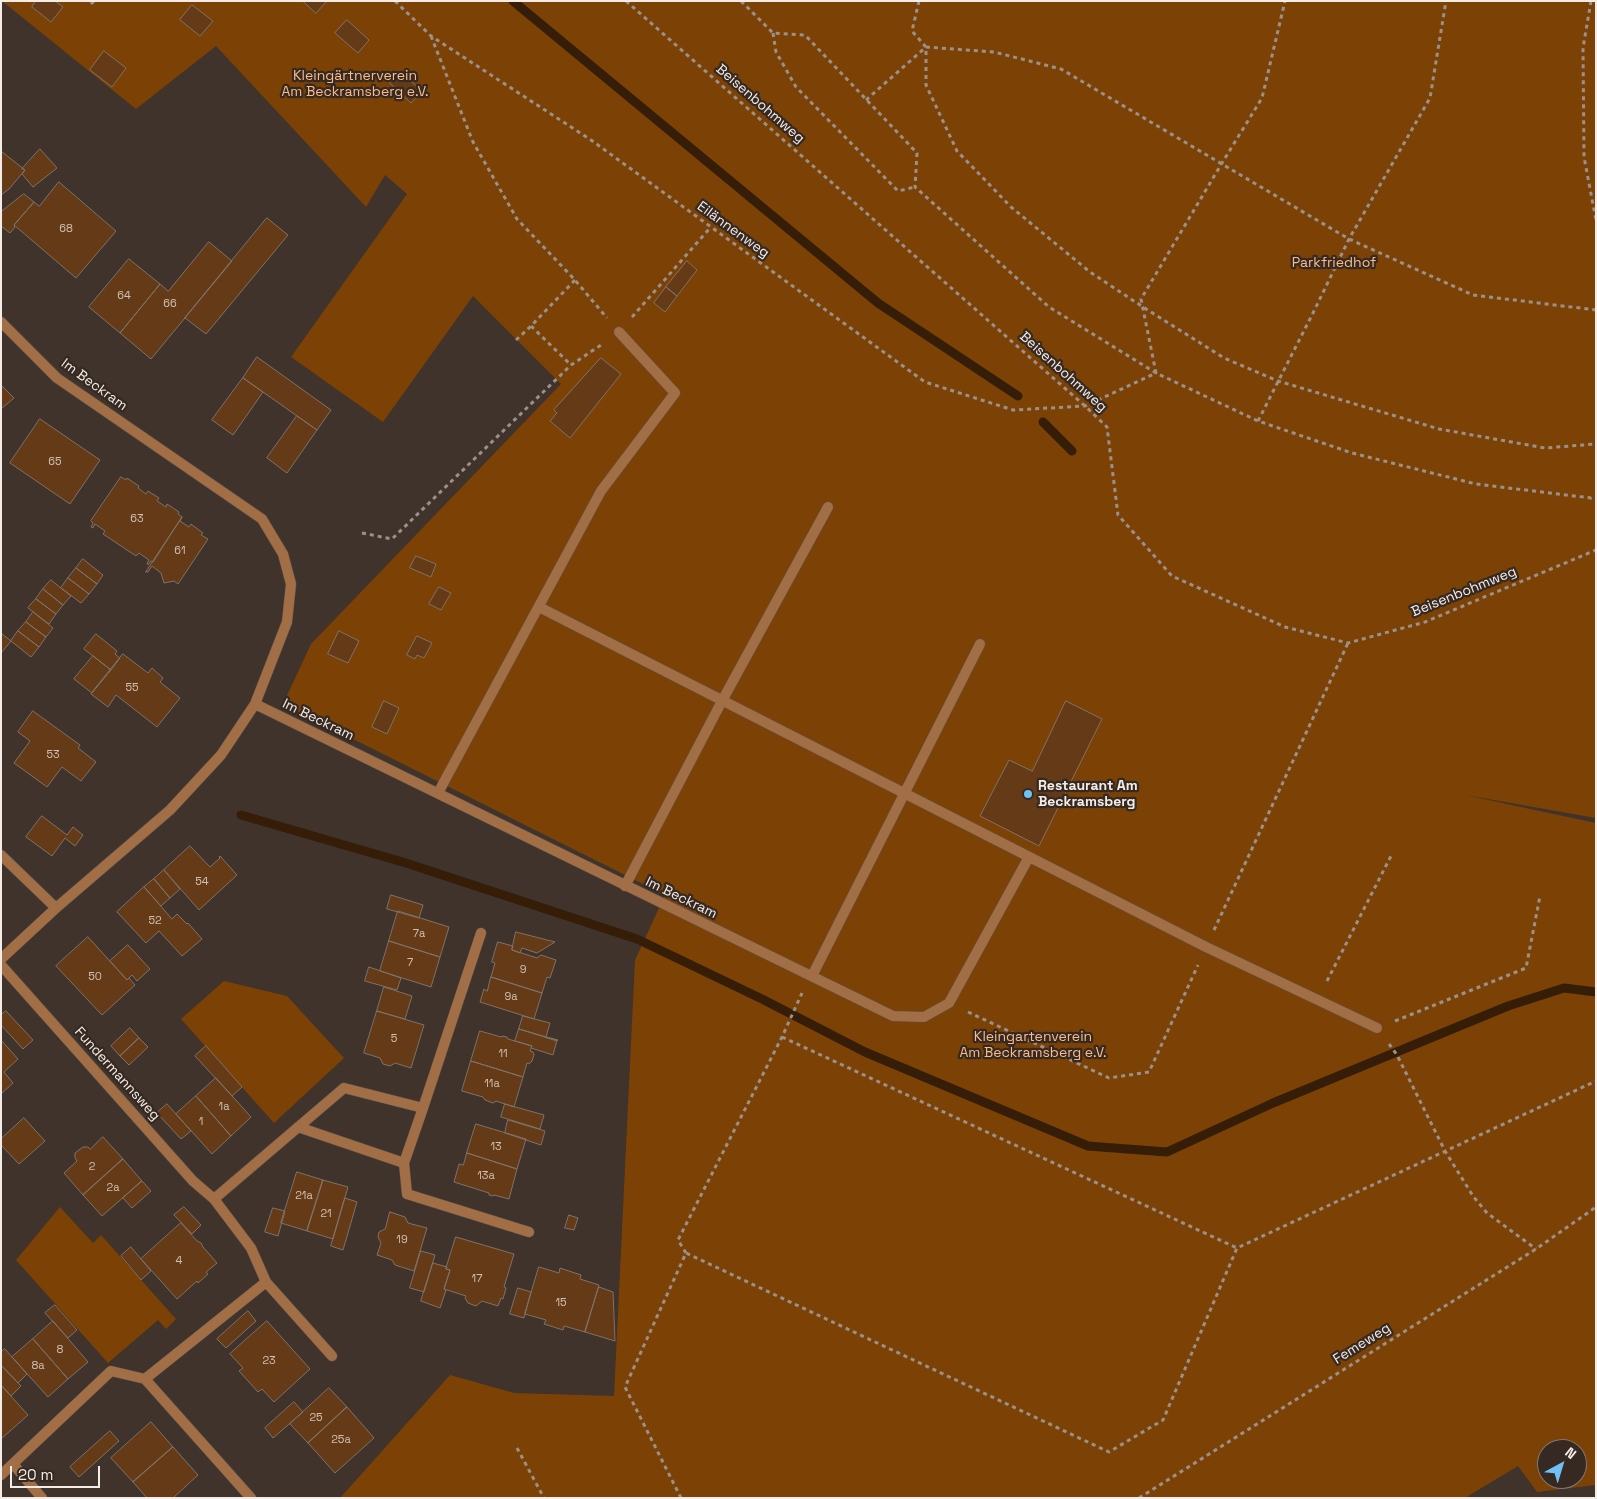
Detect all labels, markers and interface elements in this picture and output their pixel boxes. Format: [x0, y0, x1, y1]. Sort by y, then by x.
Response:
street label: Beisenbohmweg [712, 61, 808, 147]
park label: Kleingärtnerverein Am Beckramsberg e.V. [281, 68, 429, 100]
street label: Eilännenweg [694, 198, 772, 262]
house number: 68 [59, 222, 73, 236]
park label: Parkfriedhof [1292, 255, 1376, 271]
house number: 64 [117, 289, 131, 303]
house number: 66 [163, 297, 177, 311]
street label: Beisenbohmweg [1016, 328, 1110, 416]
street label: Im Beckram [58, 355, 130, 415]
house number: 65 [48, 455, 62, 469]
house number: 63 [130, 512, 144, 526]
house number: 61 [174, 544, 186, 558]
street label: Beisenbohmweg [1409, 563, 1519, 621]
house number: 55 [125, 681, 139, 695]
street label: Im Beckram [279, 695, 357, 745]
house number: 53 [46, 748, 60, 762]
place label: Restaurant Am Beckramsberg [1038, 778, 1138, 810]
marker: Restaurant Am Beckramsberg [1022, 788, 1034, 800]
street label: Im Beckram [642, 873, 720, 923]
house number: 54 [195, 875, 209, 889]
house number: 52 [148, 914, 162, 928]
house number: 7a [413, 927, 425, 941]
house number: 7 [407, 956, 413, 970]
house number: 9 [520, 963, 526, 977]
house number: 50 [88, 970, 102, 984]
house number: 9a [504, 990, 518, 1004]
street label: Fundermannsweg [71, 1024, 163, 1124]
park label: Kleingartenverein Am Beckramsberg e.V. [959, 1029, 1107, 1062]
house number: 5 [391, 1032, 397, 1046]
house number: 11 [498, 1047, 508, 1061]
house number: 11a [484, 1077, 500, 1091]
house number: 1a [219, 1100, 229, 1114]
house number: 1 [199, 1115, 203, 1129]
house number: 13 [490, 1140, 502, 1154]
house number: 2 [89, 1160, 95, 1174]
house number: 13a [477, 1169, 495, 1183]
house number: 2a [107, 1181, 119, 1195]
house number: 21a [295, 1189, 313, 1203]
house number: 21 [320, 1207, 332, 1221]
house number: 19 [396, 1233, 408, 1247]
house number: 4 [176, 1254, 182, 1268]
house number: 17 [472, 1272, 482, 1286]
house number: 15 [555, 1296, 567, 1310]
street label: Femeweg [1330, 1320, 1394, 1368]
house number: 8 [57, 1343, 63, 1357]
house number: 23 [262, 1354, 276, 1368]
house number: 8a [31, 1359, 45, 1373]
house number: 25 [309, 1411, 323, 1425]
house number: 25a [331, 1433, 351, 1447]
north arrow [1537, 1439, 1587, 1489]
text: N [1561, 1443, 1580, 1463]
scale bar [12, 1456, 102, 1488]
text: 20 m [18, 1465, 53, 1484]

